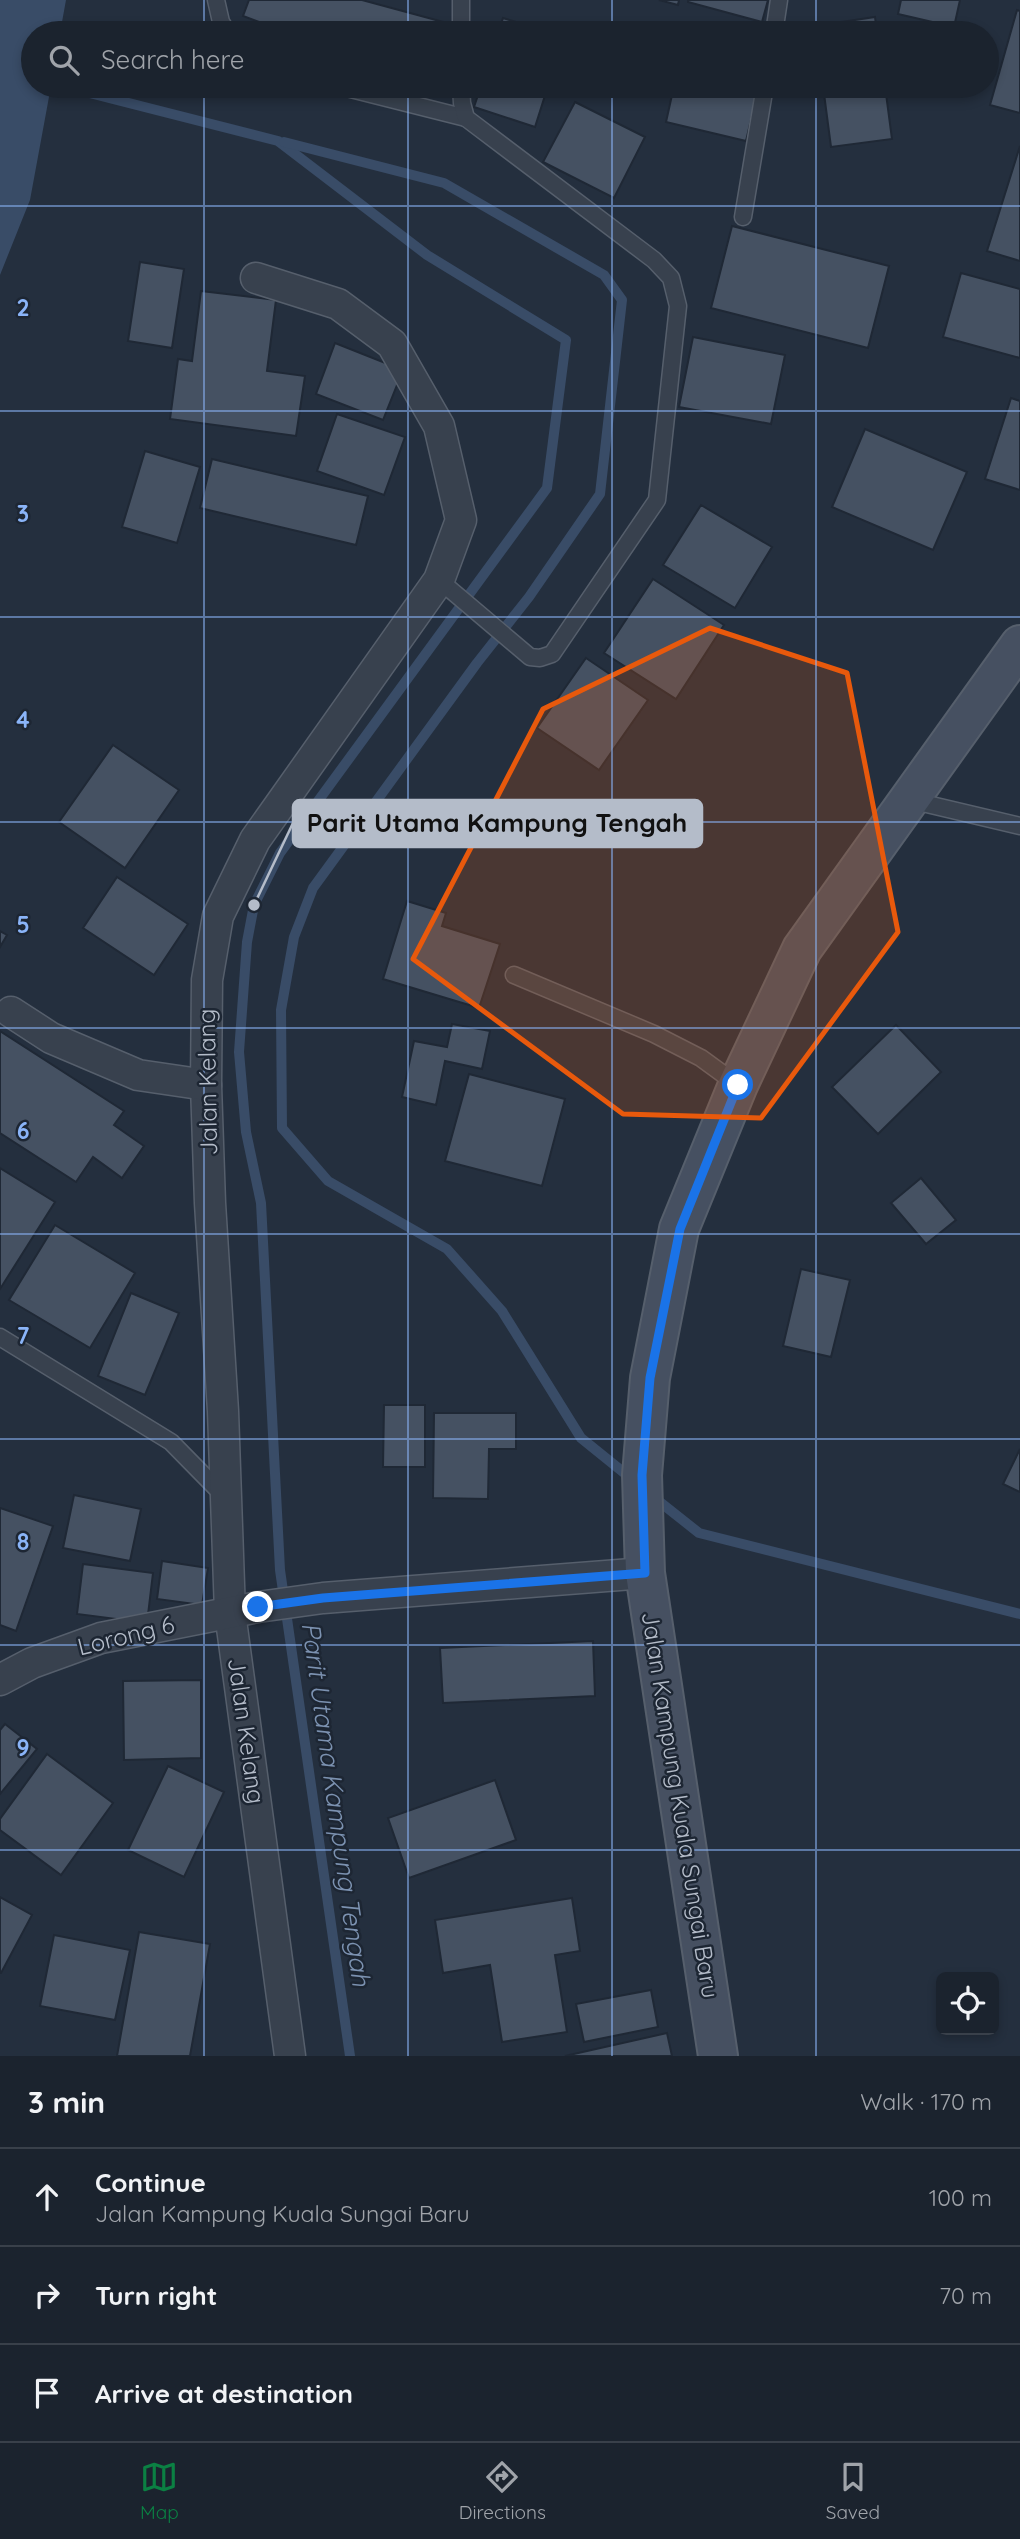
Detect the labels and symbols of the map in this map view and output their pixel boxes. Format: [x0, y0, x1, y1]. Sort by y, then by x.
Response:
text: 2 [16, 293, 30, 322]
text: 3 [17, 499, 29, 528]
text: 4 [16, 705, 30, 734]
callout: Parit Utama Kampung Tengah [293, 800, 702, 847]
text: Parit Utama Kampung Tengah [307, 806, 687, 839]
text: 5 [16, 910, 30, 939]
street label: Jalan Kelang [191, 1008, 223, 1156]
route start [722, 1069, 753, 1100]
text: 6 [17, 1116, 29, 1145]
text: 7 [17, 1321, 30, 1350]
text: 8 [17, 1527, 29, 1556]
route end [242, 1591, 273, 1622]
street label: Lorong 6 [74, 1609, 177, 1662]
street label: Jalan Kampung Kuala Sungai Baru [636, 1609, 726, 2000]
water label: Parit Utama Kampung Tengah [295, 1620, 379, 1989]
street label: Jalan Kelang [222, 1656, 272, 1806]
text: 9 [16, 1733, 30, 1762]

